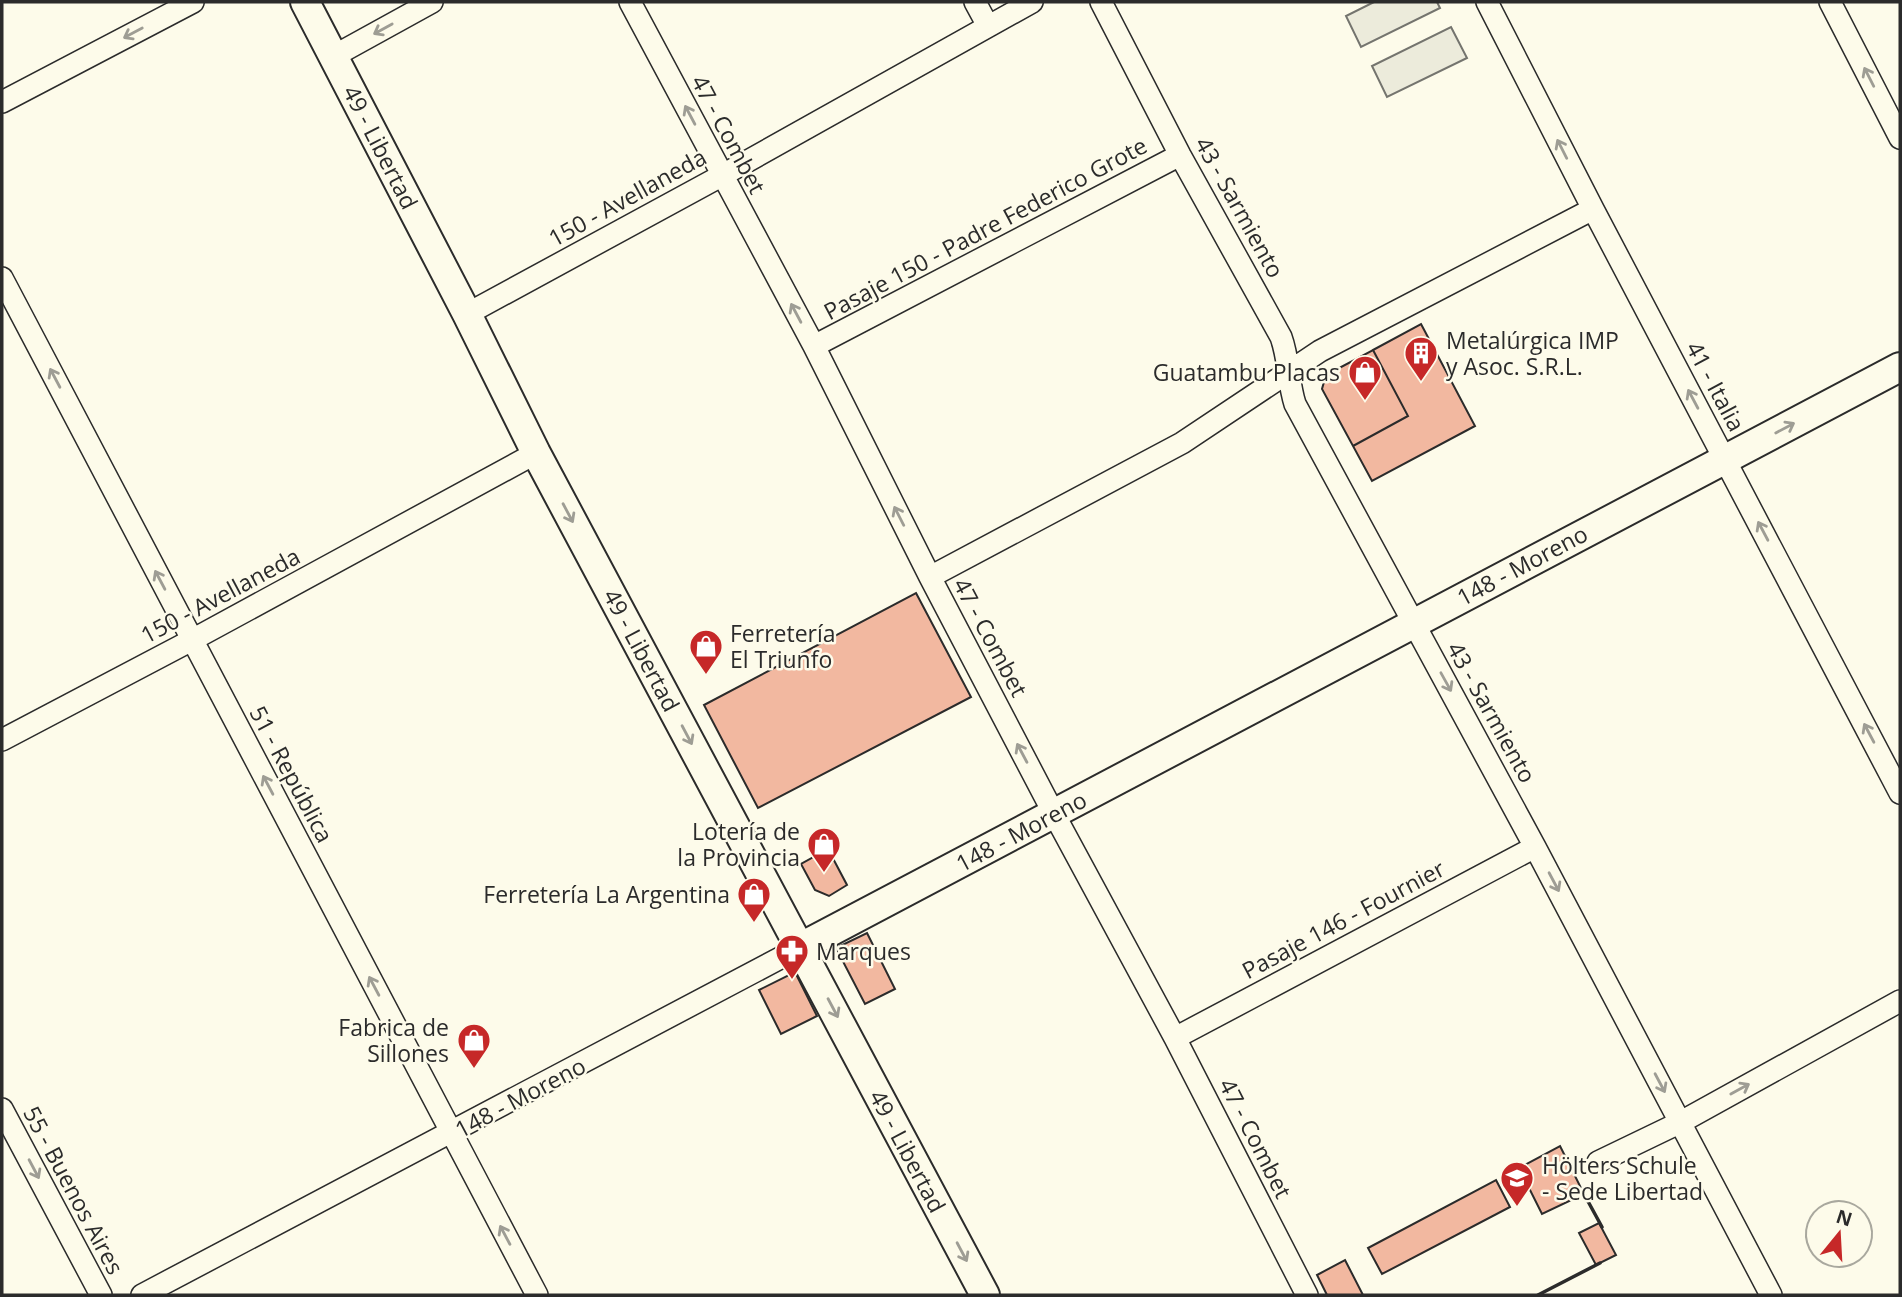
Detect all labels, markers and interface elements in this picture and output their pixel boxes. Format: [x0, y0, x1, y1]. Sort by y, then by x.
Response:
one-way arrow [373, 23, 394, 36]
one-way arrow [123, 27, 143, 41]
one-way arrow [1862, 67, 1875, 88]
street label: 47 - Combet [684, 69, 774, 199]
street label: 49 - Libertad [336, 80, 426, 214]
one-way arrow [682, 105, 696, 126]
street label: Pasaje 150 - Padre Federico Grote [818, 129, 1152, 327]
street label: 43 - Sarmiento [1188, 131, 1292, 283]
one-way arrow [1554, 139, 1568, 160]
street label: 150 - Avellaneda [542, 140, 712, 254]
one-way arrow [789, 303, 802, 324]
place label: Metalúrgica IMP y Asoc. S.R.L. [1446, 324, 1619, 382]
building icon: Metalúrgica IMP y Asoc. S.R.L. [1402, 334, 1440, 383]
street label: 41 - Italia [1679, 335, 1753, 437]
shop icon: Guatambu Placas [1346, 353, 1384, 402]
place label: Guatambu Placas [1153, 356, 1340, 388]
one-way arrow [47, 368, 61, 389]
one-way arrow [1686, 389, 1699, 410]
one-way arrow [1775, 420, 1795, 434]
one-way arrow [562, 502, 575, 523]
one-way arrow [892, 506, 906, 527]
street label: 148 - Moreno [1451, 517, 1593, 613]
one-way arrow [1756, 522, 1770, 542]
street label: 150 - Avellaneda [135, 540, 305, 650]
one-way arrow [153, 570, 167, 590]
street label: 47 - Combet [946, 572, 1036, 702]
street label: 49 - Libertad [596, 583, 688, 717]
place label: Ferretería El Triunfo [730, 617, 836, 675]
shop icon: Ferretería El Triunfo [687, 627, 725, 676]
street label: 43 - Sarmiento [1440, 636, 1544, 788]
one-way arrow [1440, 671, 1453, 692]
street label: 51 - República [243, 700, 341, 848]
one-way arrow [1861, 723, 1875, 744]
one-way arrow [681, 724, 694, 745]
one-way arrow [1015, 743, 1028, 764]
one-way arrow [261, 775, 274, 796]
street label: 148 - Moreno [950, 783, 1092, 879]
place label: Lotería de la Provincia [677, 815, 800, 873]
shop icon: Lotería de la Provincia [805, 825, 843, 874]
street label: Pasaje 146 - Fournier [1236, 852, 1451, 986]
one-way arrow [1548, 871, 1562, 892]
shop icon: Ferretería La Argentina [735, 875, 773, 924]
place label: Ferretería La Argentina [483, 878, 730, 910]
pharmacy icon: Marques [773, 932, 811, 981]
place label: Marques [816, 935, 911, 967]
one-way arrow [367, 976, 380, 997]
one-way arrow [826, 997, 840, 1017]
place label: Fabrica de Sillones [338, 1011, 449, 1069]
shop icon: Fabrica de Sillones [455, 1021, 493, 1070]
street label: 148 - Moreno [449, 1049, 591, 1145]
street label: 47 - Combet [1212, 1073, 1300, 1203]
one-way arrow [1654, 1073, 1668, 1093]
one-way arrow [1730, 1082, 1750, 1096]
street label: 49 - Libertad [862, 1084, 954, 1218]
street label: 55 - Buenos Aires [16, 1100, 132, 1280]
place label: Hölters Schule - Sede Libertad [1542, 1149, 1703, 1207]
one-way arrow [27, 1158, 41, 1179]
school or university icon: Hölters Schule - Sede Libertad [1498, 1159, 1536, 1208]
north arrow [1804, 1199, 1874, 1269]
text: N [1833, 1203, 1856, 1233]
one-way arrow [497, 1225, 511, 1246]
one-way arrow [956, 1241, 969, 1262]

